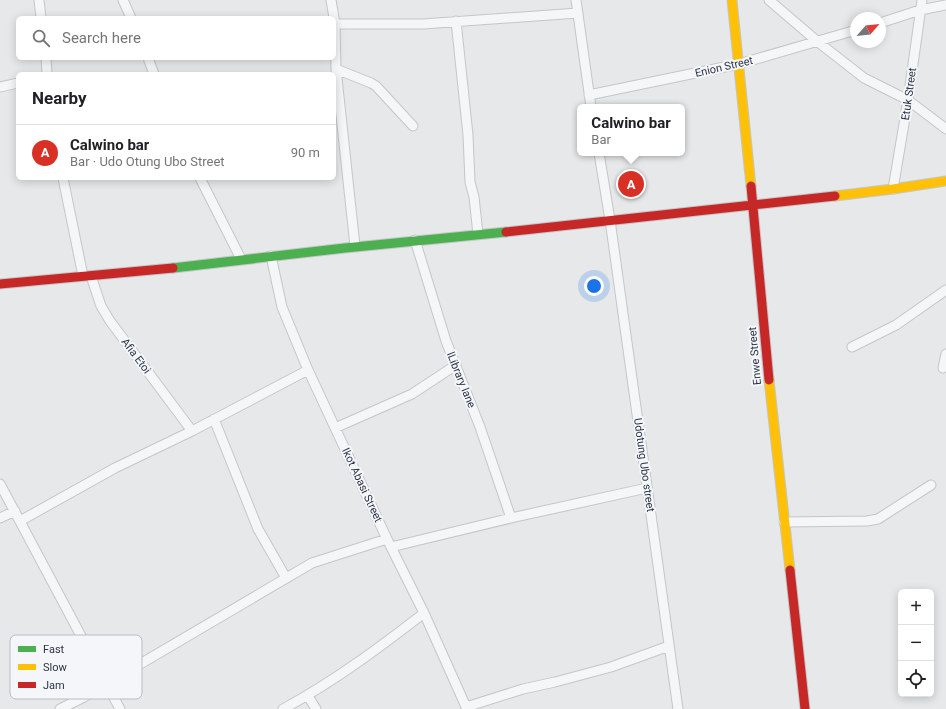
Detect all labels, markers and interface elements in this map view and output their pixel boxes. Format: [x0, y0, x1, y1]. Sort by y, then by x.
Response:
north arrow [850, 12, 886, 48]
search box [16, 16, 336, 60]
icon: search [30, 27, 52, 49]
text: Search here [62, 29, 141, 47]
street label: Enion Street [694, 54, 755, 80]
street label: Etuk Street [899, 66, 919, 121]
text: Nearby [32, 88, 87, 108]
popup [577, 104, 685, 156]
text: Calwino bar [591, 114, 671, 132]
text: Bar [591, 132, 611, 147]
text: Calwino bar [70, 136, 149, 154]
text: A [41, 145, 49, 160]
text: 90 m [291, 145, 320, 160]
text: Bar · Udo Otung Ubo Street [70, 154, 225, 169]
pin: A [618, 169, 644, 199]
your location [584, 276, 604, 296]
street label: Enwe Street [746, 326, 764, 386]
street label: Afia Etoi [119, 336, 153, 376]
street label: lLibrary lane [444, 350, 478, 410]
street label: Udotung Ubo street [631, 417, 657, 513]
street label: Ikot Abasi Street [339, 446, 385, 525]
map controls [898, 589, 934, 697]
button: + [898, 589, 934, 625]
button: − [898, 625, 934, 661]
legend [10, 635, 142, 699]
text: Fast [43, 643, 65, 656]
text: Slow [43, 661, 67, 674]
button: locate [898, 661, 934, 697]
text: Jam [43, 679, 65, 692]

